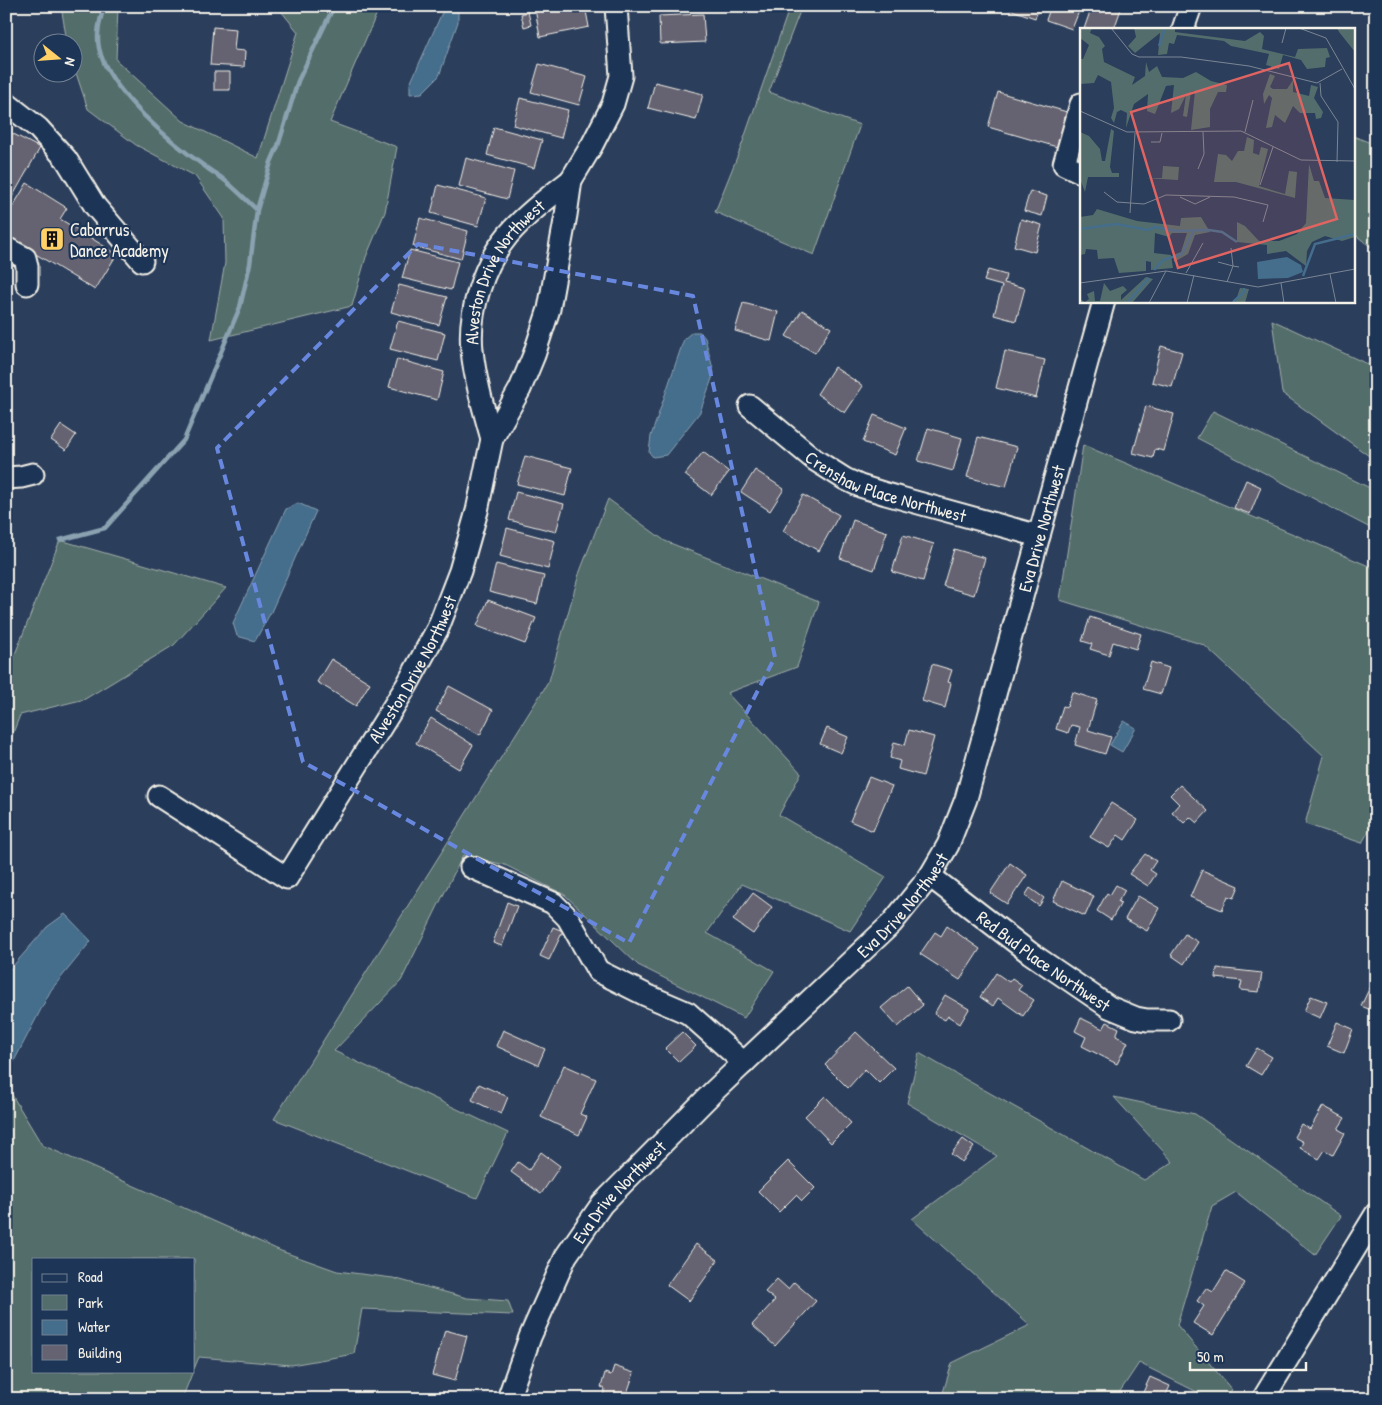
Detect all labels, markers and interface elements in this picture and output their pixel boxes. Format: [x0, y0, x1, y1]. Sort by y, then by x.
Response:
inset map [1080, 28, 1354, 302]
north arrow [32, 32, 82, 82]
text: N [61, 56, 81, 69]
street label: Alveston Drive Northwest [459, 193, 550, 345]
place label: Cabarrus Dance Academy [70, 217, 169, 263]
building icon: Cabarrus Dance Academy [39, 226, 65, 252]
street label: Crenshaw Place Northwest [800, 445, 970, 528]
street label: Eva Drive Northwest [1011, 461, 1071, 595]
street label: Alveston Drive Northwest [362, 591, 462, 747]
street label: Eva Drive Northwest [851, 847, 954, 963]
street label: Red Bud Place Northwest [972, 904, 1116, 1018]
street label: Eva Drive Northwest [566, 1134, 672, 1248]
legend [32, 1258, 195, 1372]
text: Road [78, 1266, 103, 1287]
text: Park [78, 1292, 103, 1313]
text: Water [78, 1316, 110, 1337]
scale bar [1190, 1340, 1306, 1372]
text: Building [78, 1342, 122, 1363]
text: 50 m [1197, 1346, 1224, 1367]

